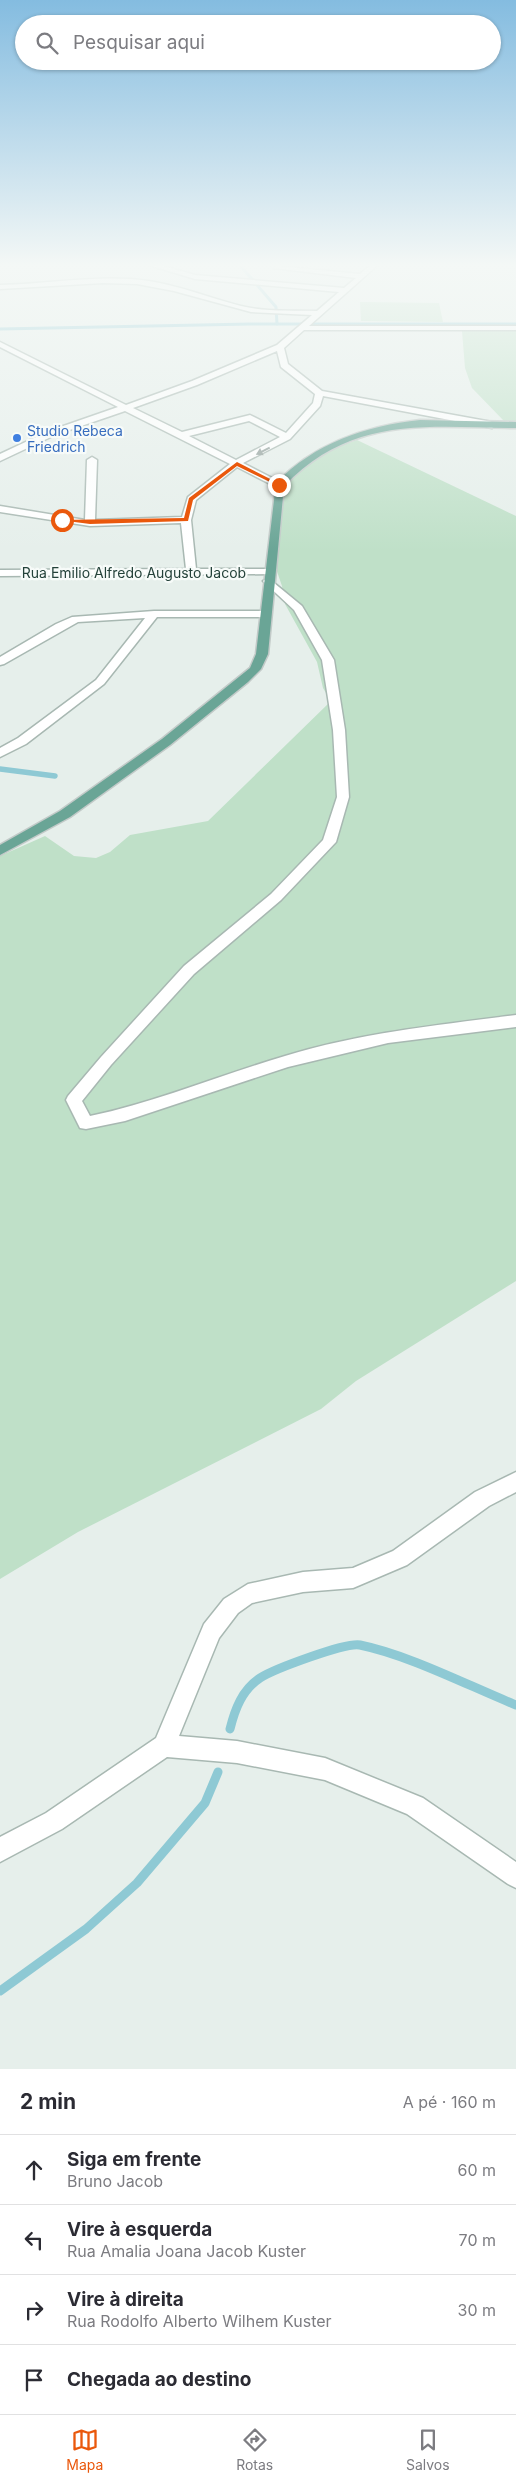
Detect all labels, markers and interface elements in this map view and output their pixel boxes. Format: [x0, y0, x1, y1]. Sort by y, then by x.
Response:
search box [15, 15, 501, 70]
icon: search [33, 29, 61, 57]
text: Pesquisar aqui [73, 31, 205, 54]
place label: Studio Rebeca Friedrich [27, 422, 123, 455]
marker: Studio Rebeca Friedrich [11, 432, 23, 444]
one-way arrow [255, 447, 270, 455]
route end [268, 474, 291, 497]
route start [51, 509, 74, 532]
street label: Rua Emilio Alfredo Augusto Jacob [22, 564, 246, 581]
text: 2 min [20, 2089, 76, 2114]
text: A pé · 160 m [403, 2092, 496, 2112]
text: Siga em frente [67, 2148, 201, 2171]
icon: ahead [20, 2156, 48, 2184]
text: 60 m [457, 2160, 496, 2180]
text: Bruno Jacob [67, 2171, 163, 2191]
text: Vire à esquerda [67, 2218, 212, 2241]
icon: left [20, 2226, 48, 2254]
text: 70 m [459, 2230, 496, 2250]
text: Rua Amalia Joana Jacob Kuster [67, 2241, 306, 2261]
text: Vire à direita [67, 2288, 184, 2311]
icon: right [20, 2296, 48, 2324]
text: 30 m [458, 2300, 496, 2320]
text: Rua Rodolfo Alberto Wilhem Kuster [67, 2311, 332, 2331]
icon: arrive [20, 2366, 48, 2394]
text: Chegada ao destino [67, 2368, 251, 2391]
tab: Mapa [66, 2426, 103, 2473]
tab: Rotas [236, 2426, 273, 2473]
tab: Salvos [406, 2426, 450, 2473]

